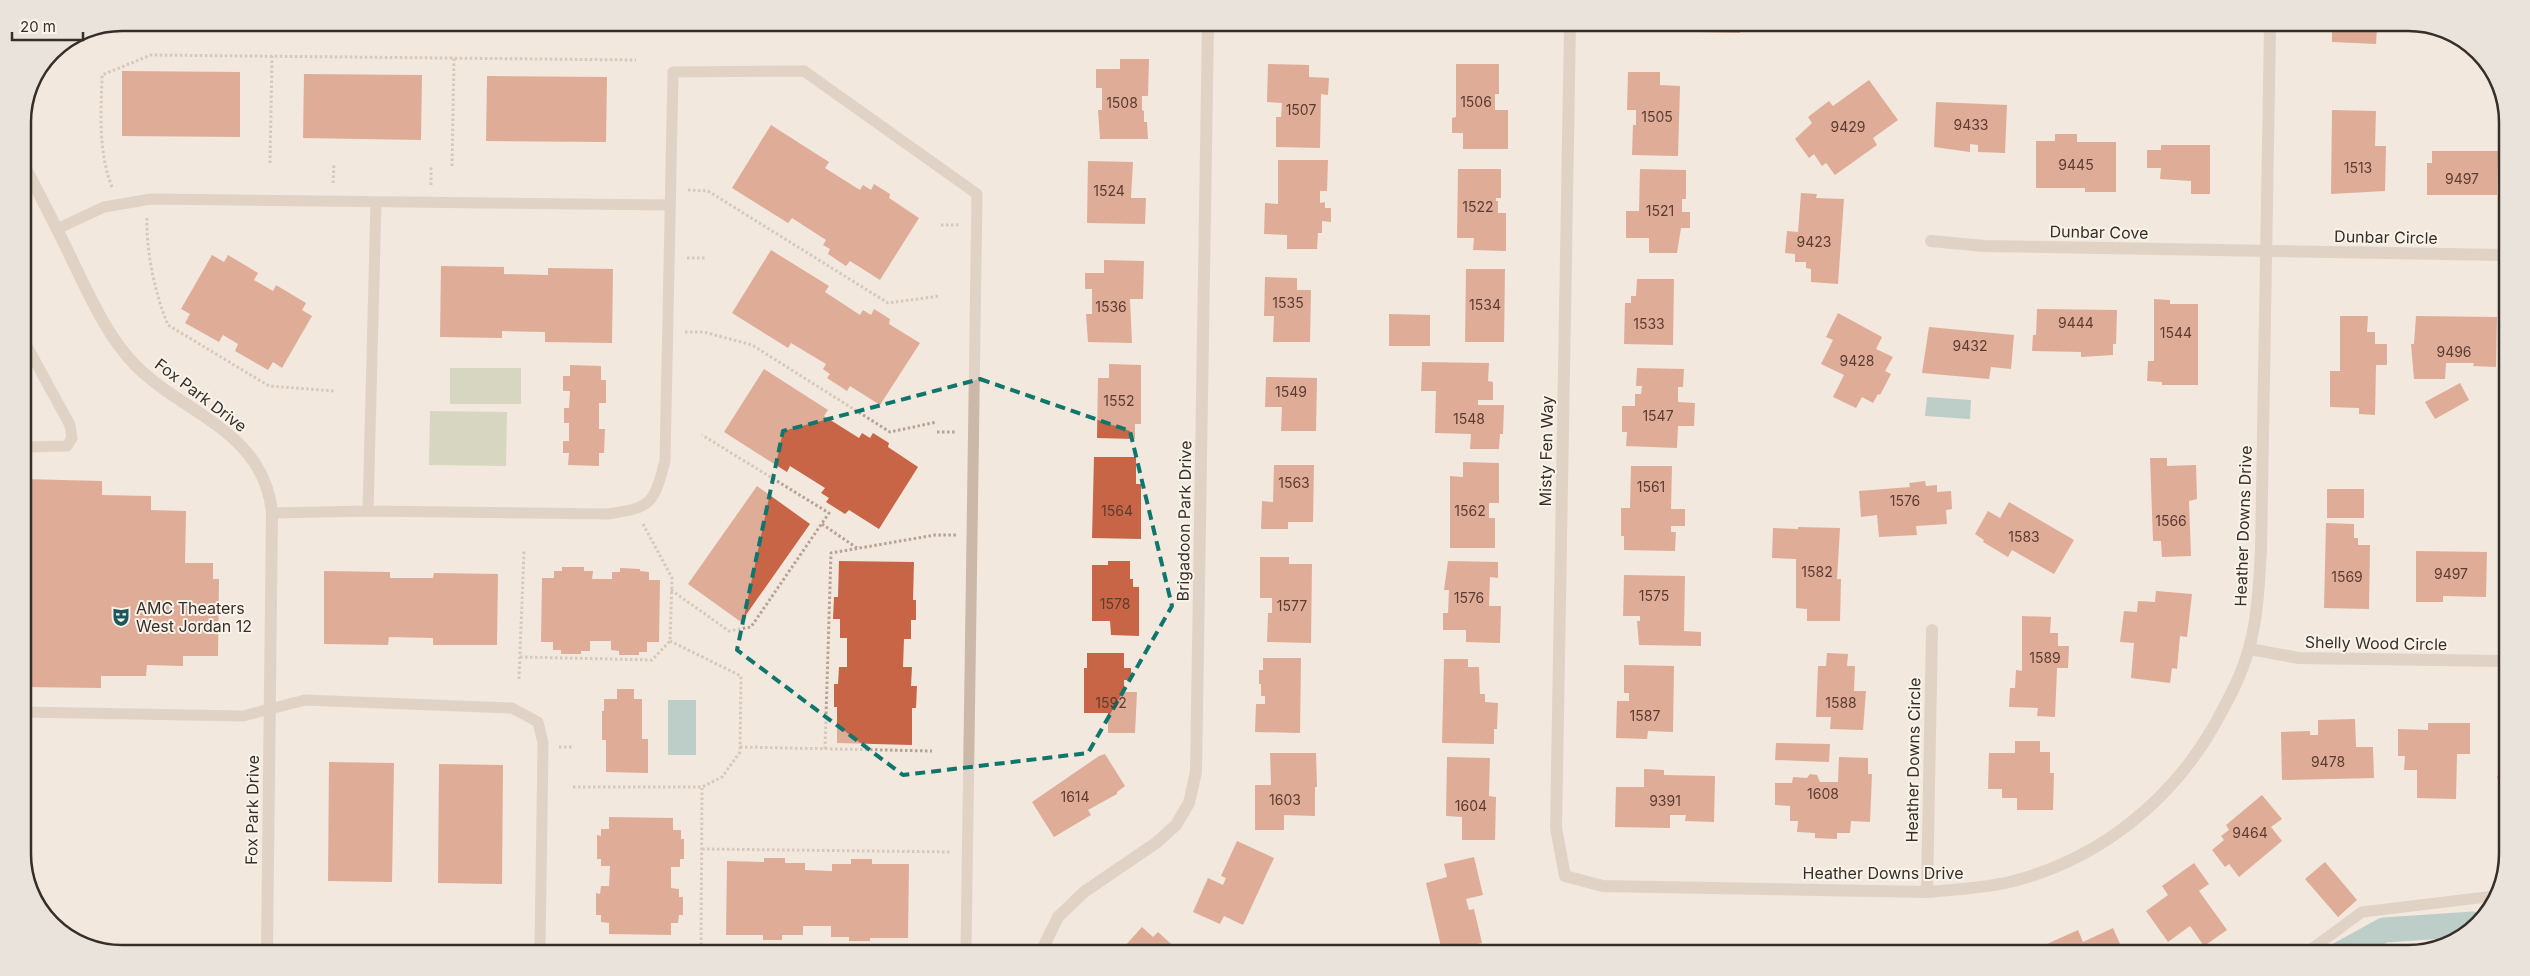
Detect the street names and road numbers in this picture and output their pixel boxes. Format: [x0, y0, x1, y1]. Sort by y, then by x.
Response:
street label: Dunbar Cove [2049, 221, 2149, 243]
street label: Dunbar Circle [2334, 226, 2438, 248]
street label: Fox Park Drive [151, 354, 251, 436]
street label: Misty Fen Way [1535, 396, 1557, 506]
street label: Brigadoon Park Drive [1173, 440, 1195, 602]
street label: Heather Downs Drive [2230, 445, 2256, 607]
street label: Shelly Wood Circle [2305, 632, 2447, 654]
street label: Heather Downs Circle [1902, 677, 1924, 843]
street label: Fox Park Drive [241, 755, 263, 865]
street label: Heather Downs Drive [1803, 863, 1963, 883]

